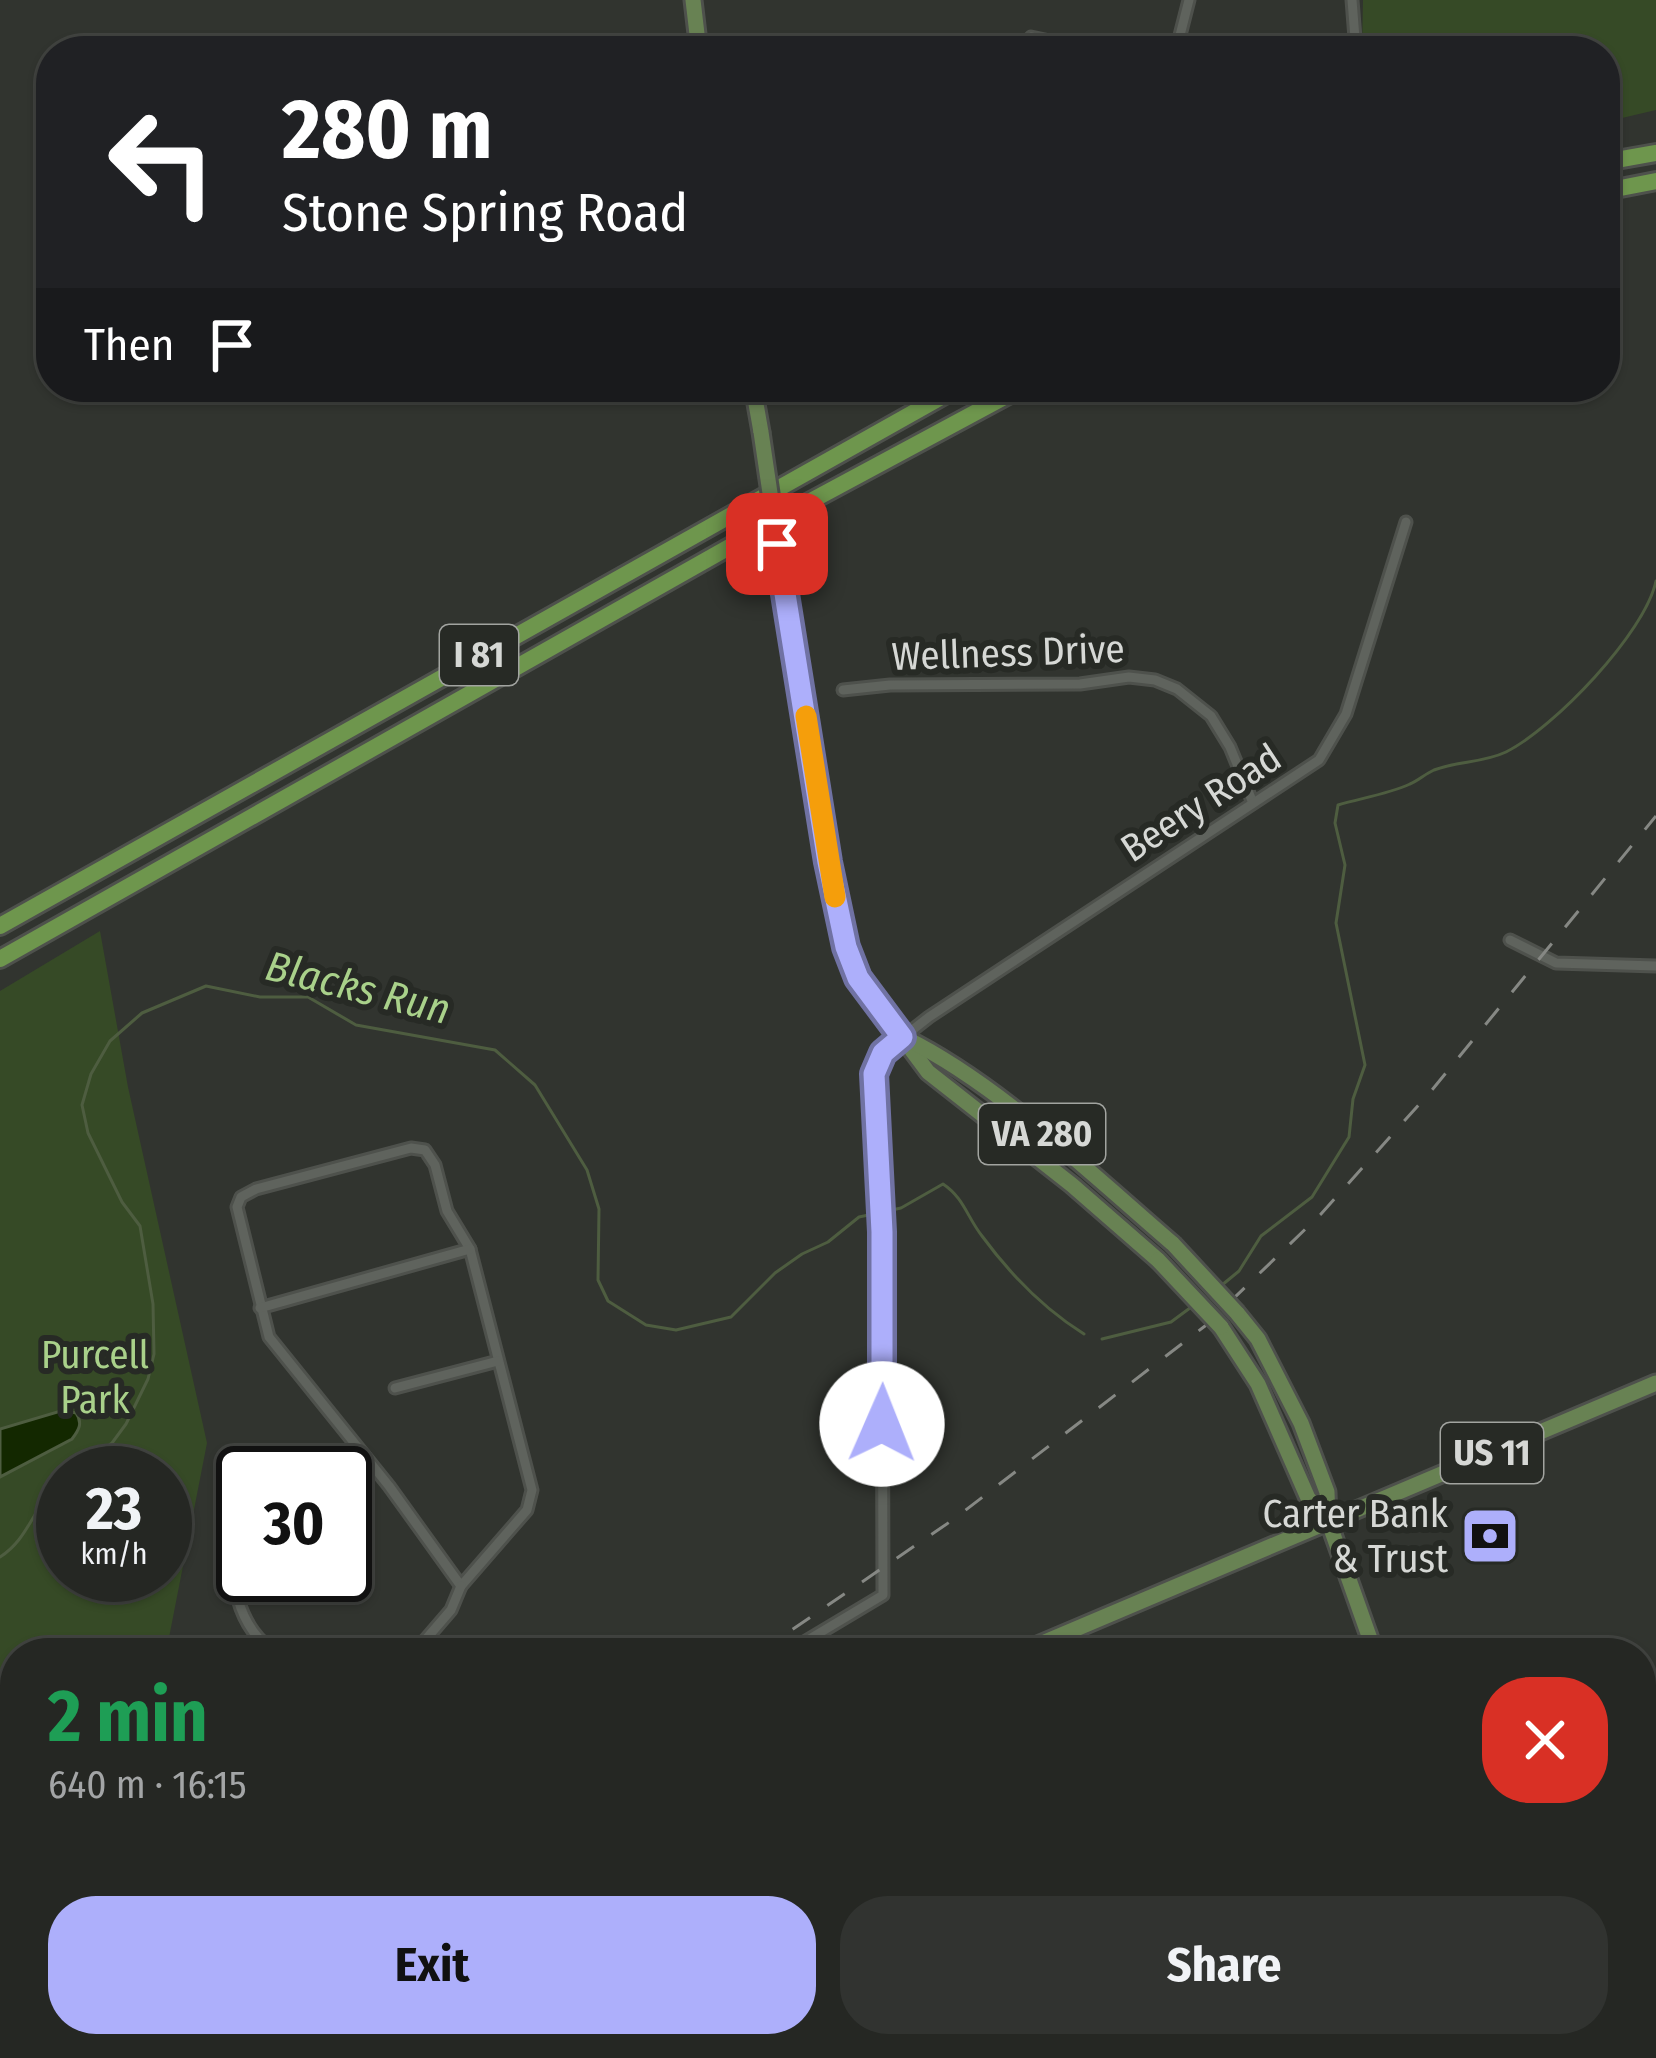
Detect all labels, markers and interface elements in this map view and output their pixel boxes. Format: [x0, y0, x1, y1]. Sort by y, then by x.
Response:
text: 280 m [282, 79, 493, 180]
icon: left [84, 84, 240, 240]
text: Stone Spring Road [282, 181, 688, 245]
icon: arrive [199, 312, 265, 378]
text: Then [84, 318, 175, 372]
pin [726, 493, 828, 595]
icon: arrive [744, 511, 810, 577]
road number: I 81 [440, 625, 518, 685]
street label: Wellness Drive [891, 626, 1125, 680]
street label: Beery Road [1113, 734, 1289, 872]
water label: Blacks Run [261, 941, 455, 1035]
road number: VA 280 [979, 1104, 1105, 1164]
park label: Purcell Park [41, 1332, 149, 1423]
position arrow [819, 1361, 945, 1487]
road number: US 11 [1441, 1423, 1543, 1483]
speed limit sign: 30 [216, 1446, 372, 1602]
text: 23 [86, 1473, 142, 1545]
place label: Carter Bank & Trust [1262, 1491, 1449, 1582]
bank icon: Carter Bank & Trust [1459, 1505, 1521, 1567]
text: km/h [81, 1536, 147, 1572]
text: 2 min [48, 1674, 208, 1760]
button: close [1482, 1677, 1608, 1803]
text: 640 m · 16:15 [48, 1762, 247, 1808]
button: Exit [48, 1896, 816, 2034]
button: Share [840, 1896, 1608, 2034]

